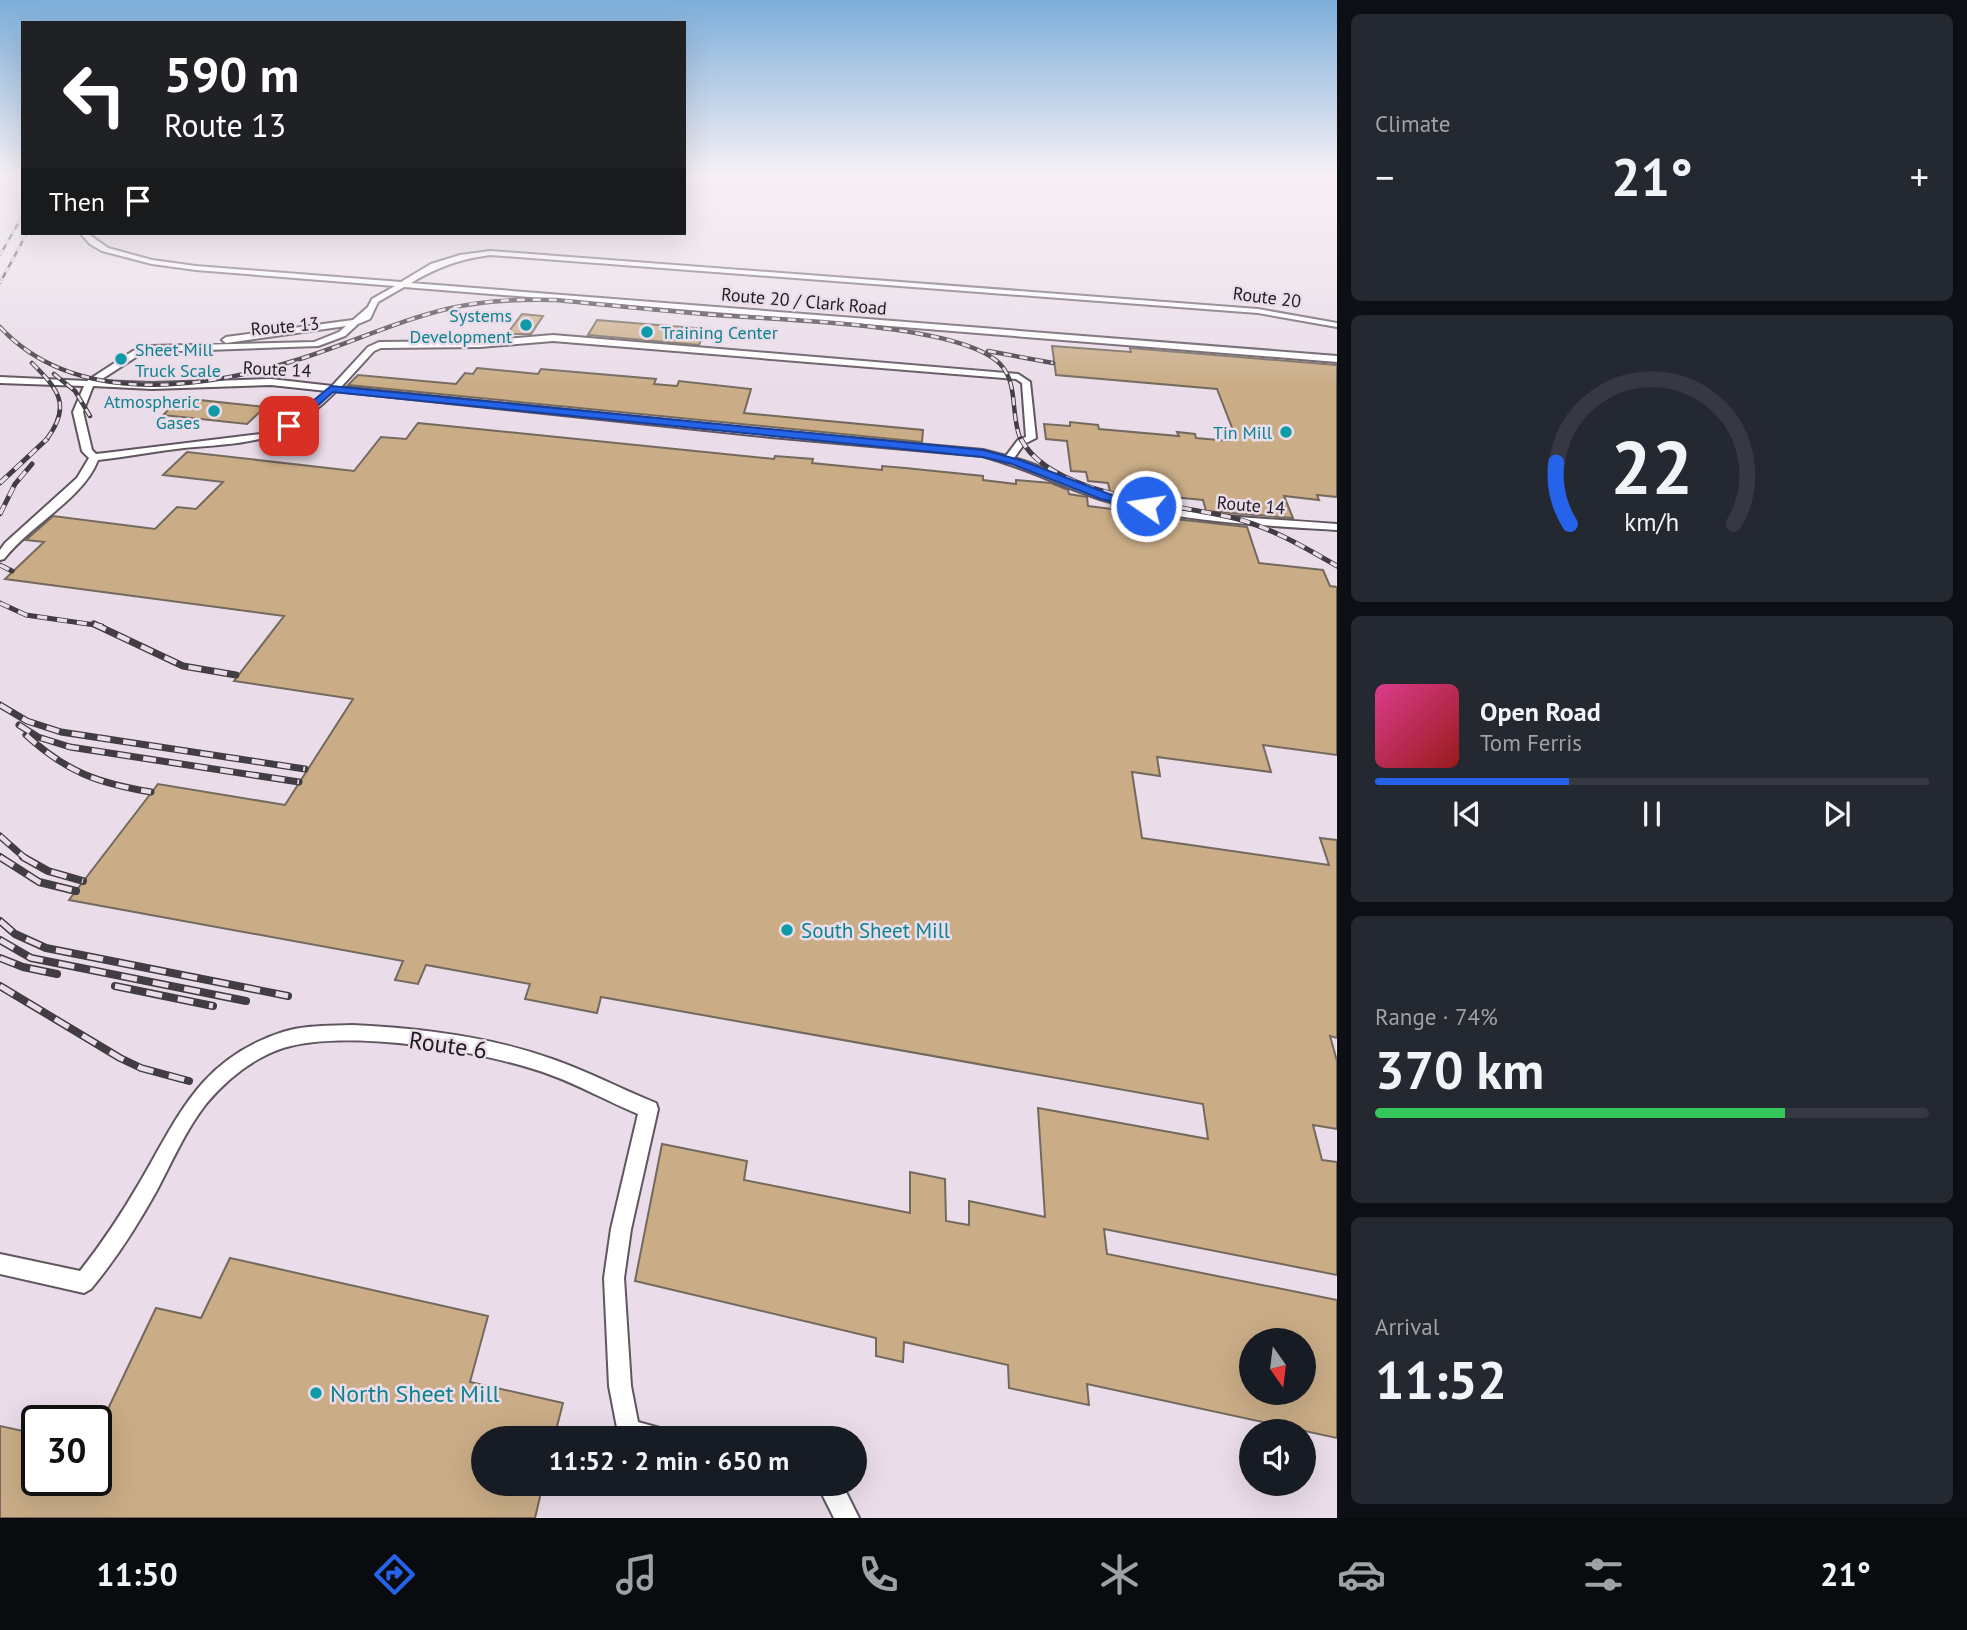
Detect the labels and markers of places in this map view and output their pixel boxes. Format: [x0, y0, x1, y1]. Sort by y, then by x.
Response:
place label: Systems Development [410, 304, 512, 348]
marker: Systems Development [518, 317, 534, 333]
place label: Training Center [661, 321, 778, 344]
marker: Training Center [639, 324, 655, 340]
place label: Sheet Mill Truck Scale [135, 338, 221, 382]
marker: Sheet Mill Truck Scale [113, 351, 129, 367]
place label: Atmospheric Gases [104, 390, 200, 434]
pin [259, 396, 319, 456]
marker: Atmospheric Gases [206, 403, 222, 419]
place label: Tin Mill [1213, 421, 1273, 444]
marker: Tin Mill [1278, 424, 1294, 440]
place label: South Sheet Mill [801, 917, 950, 944]
marker: South Sheet Mill [779, 922, 795, 938]
place label: North Sheet Mill [330, 1378, 500, 1409]
marker: North Sheet Mill [308, 1385, 324, 1401]

